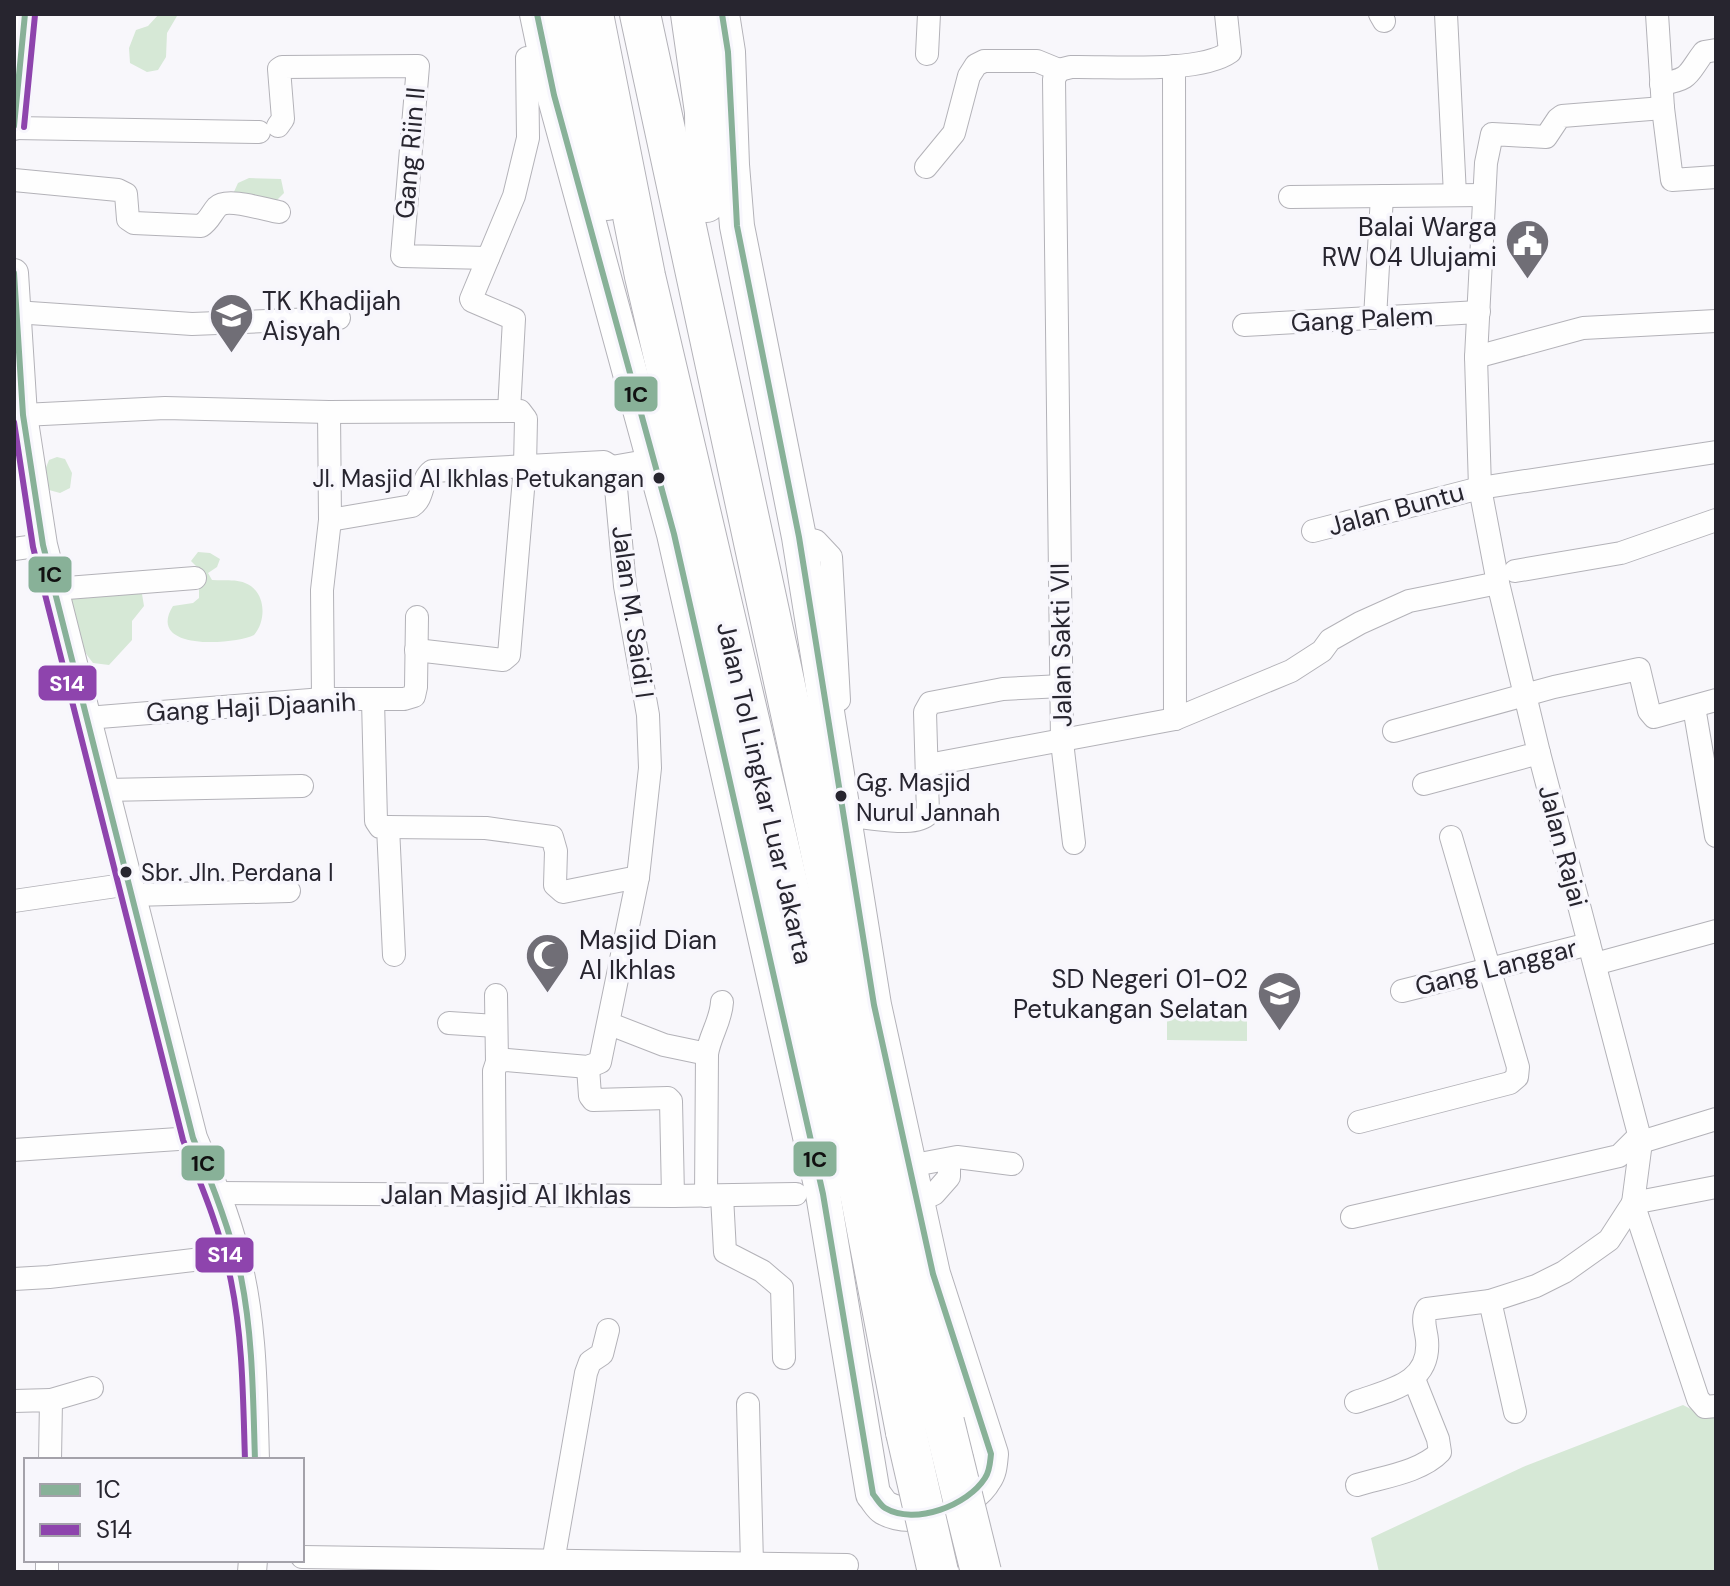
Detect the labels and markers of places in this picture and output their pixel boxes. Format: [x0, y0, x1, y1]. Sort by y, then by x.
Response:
place label: Balai Warga RW 04 Ulujami [1322, 210, 1497, 274]
public building icon: Balai Warga RW 04 Ulujami [1504, 218, 1552, 281]
place label: TK Khadijah Aisyah [262, 284, 401, 348]
school or university icon: TK Khadijah Aisyah [207, 292, 255, 355]
place label: Jl. Masjid Al Ikhlas Petukangan [312, 463, 644, 494]
marker: Jl. Masjid Al Ikhlas Petukangan [651, 470, 667, 486]
place label: Gg. Masjid Nurul Jannah [856, 767, 1000, 828]
marker: Gg. Masjid Nurul Jannah [833, 788, 849, 804]
place label: Sbr. Jln. Perdana I [141, 857, 334, 888]
marker: Sbr. Jln. Perdana I [118, 864, 134, 880]
place label: Masjid Dian Al Ikhlas [579, 923, 717, 987]
mosque icon: Masjid Dian Al Ikhlas [524, 931, 572, 994]
place label: SD Negeri 01-02 Petukangan Selatan [1013, 962, 1248, 1026]
school or university icon: SD Negeri 01-02 Petukangan Selatan [1255, 970, 1303, 1033]

